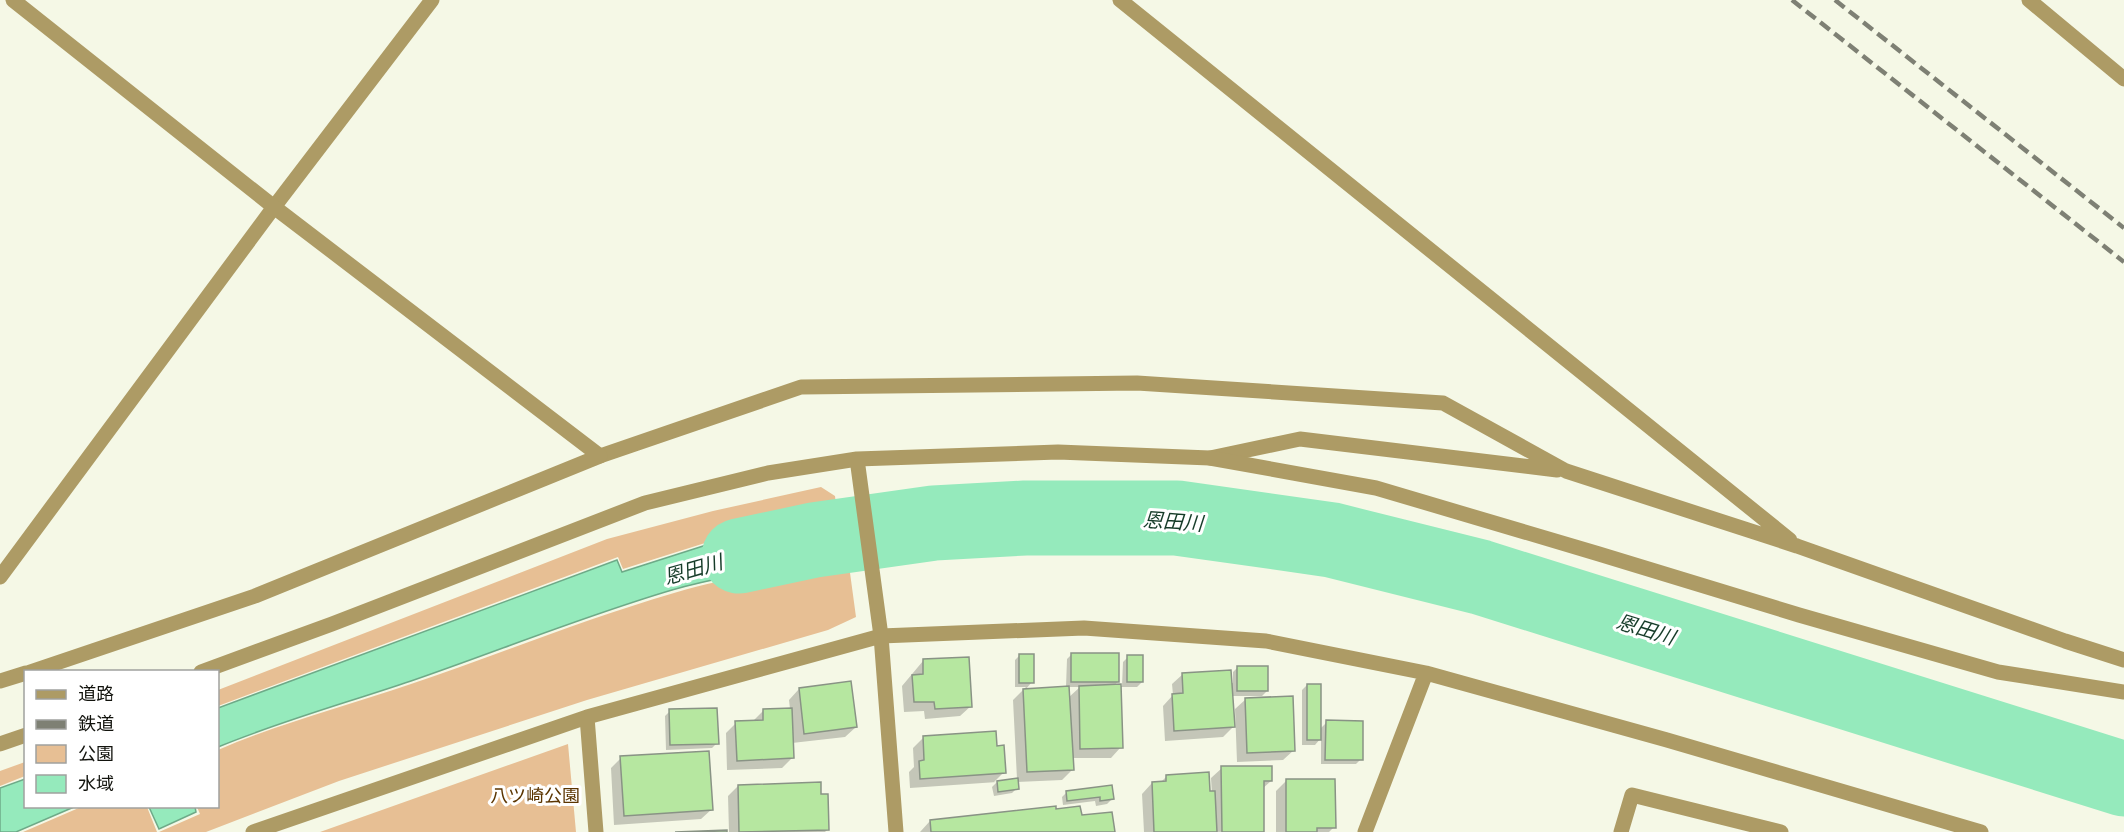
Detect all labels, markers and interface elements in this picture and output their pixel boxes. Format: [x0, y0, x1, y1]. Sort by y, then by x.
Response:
water label: 恩田川 [1142, 503, 1206, 539]
water label: 恩田川 [660, 545, 728, 592]
water label: 恩田川 [1613, 605, 1681, 653]
legend [24, 670, 219, 808]
text: 道路 [78, 680, 114, 707]
text: 鉄道 [78, 710, 114, 737]
text: 公園 [78, 740, 114, 767]
text: 水域 [78, 770, 114, 797]
park label: 八ツ崎公園 [490, 782, 580, 809]

